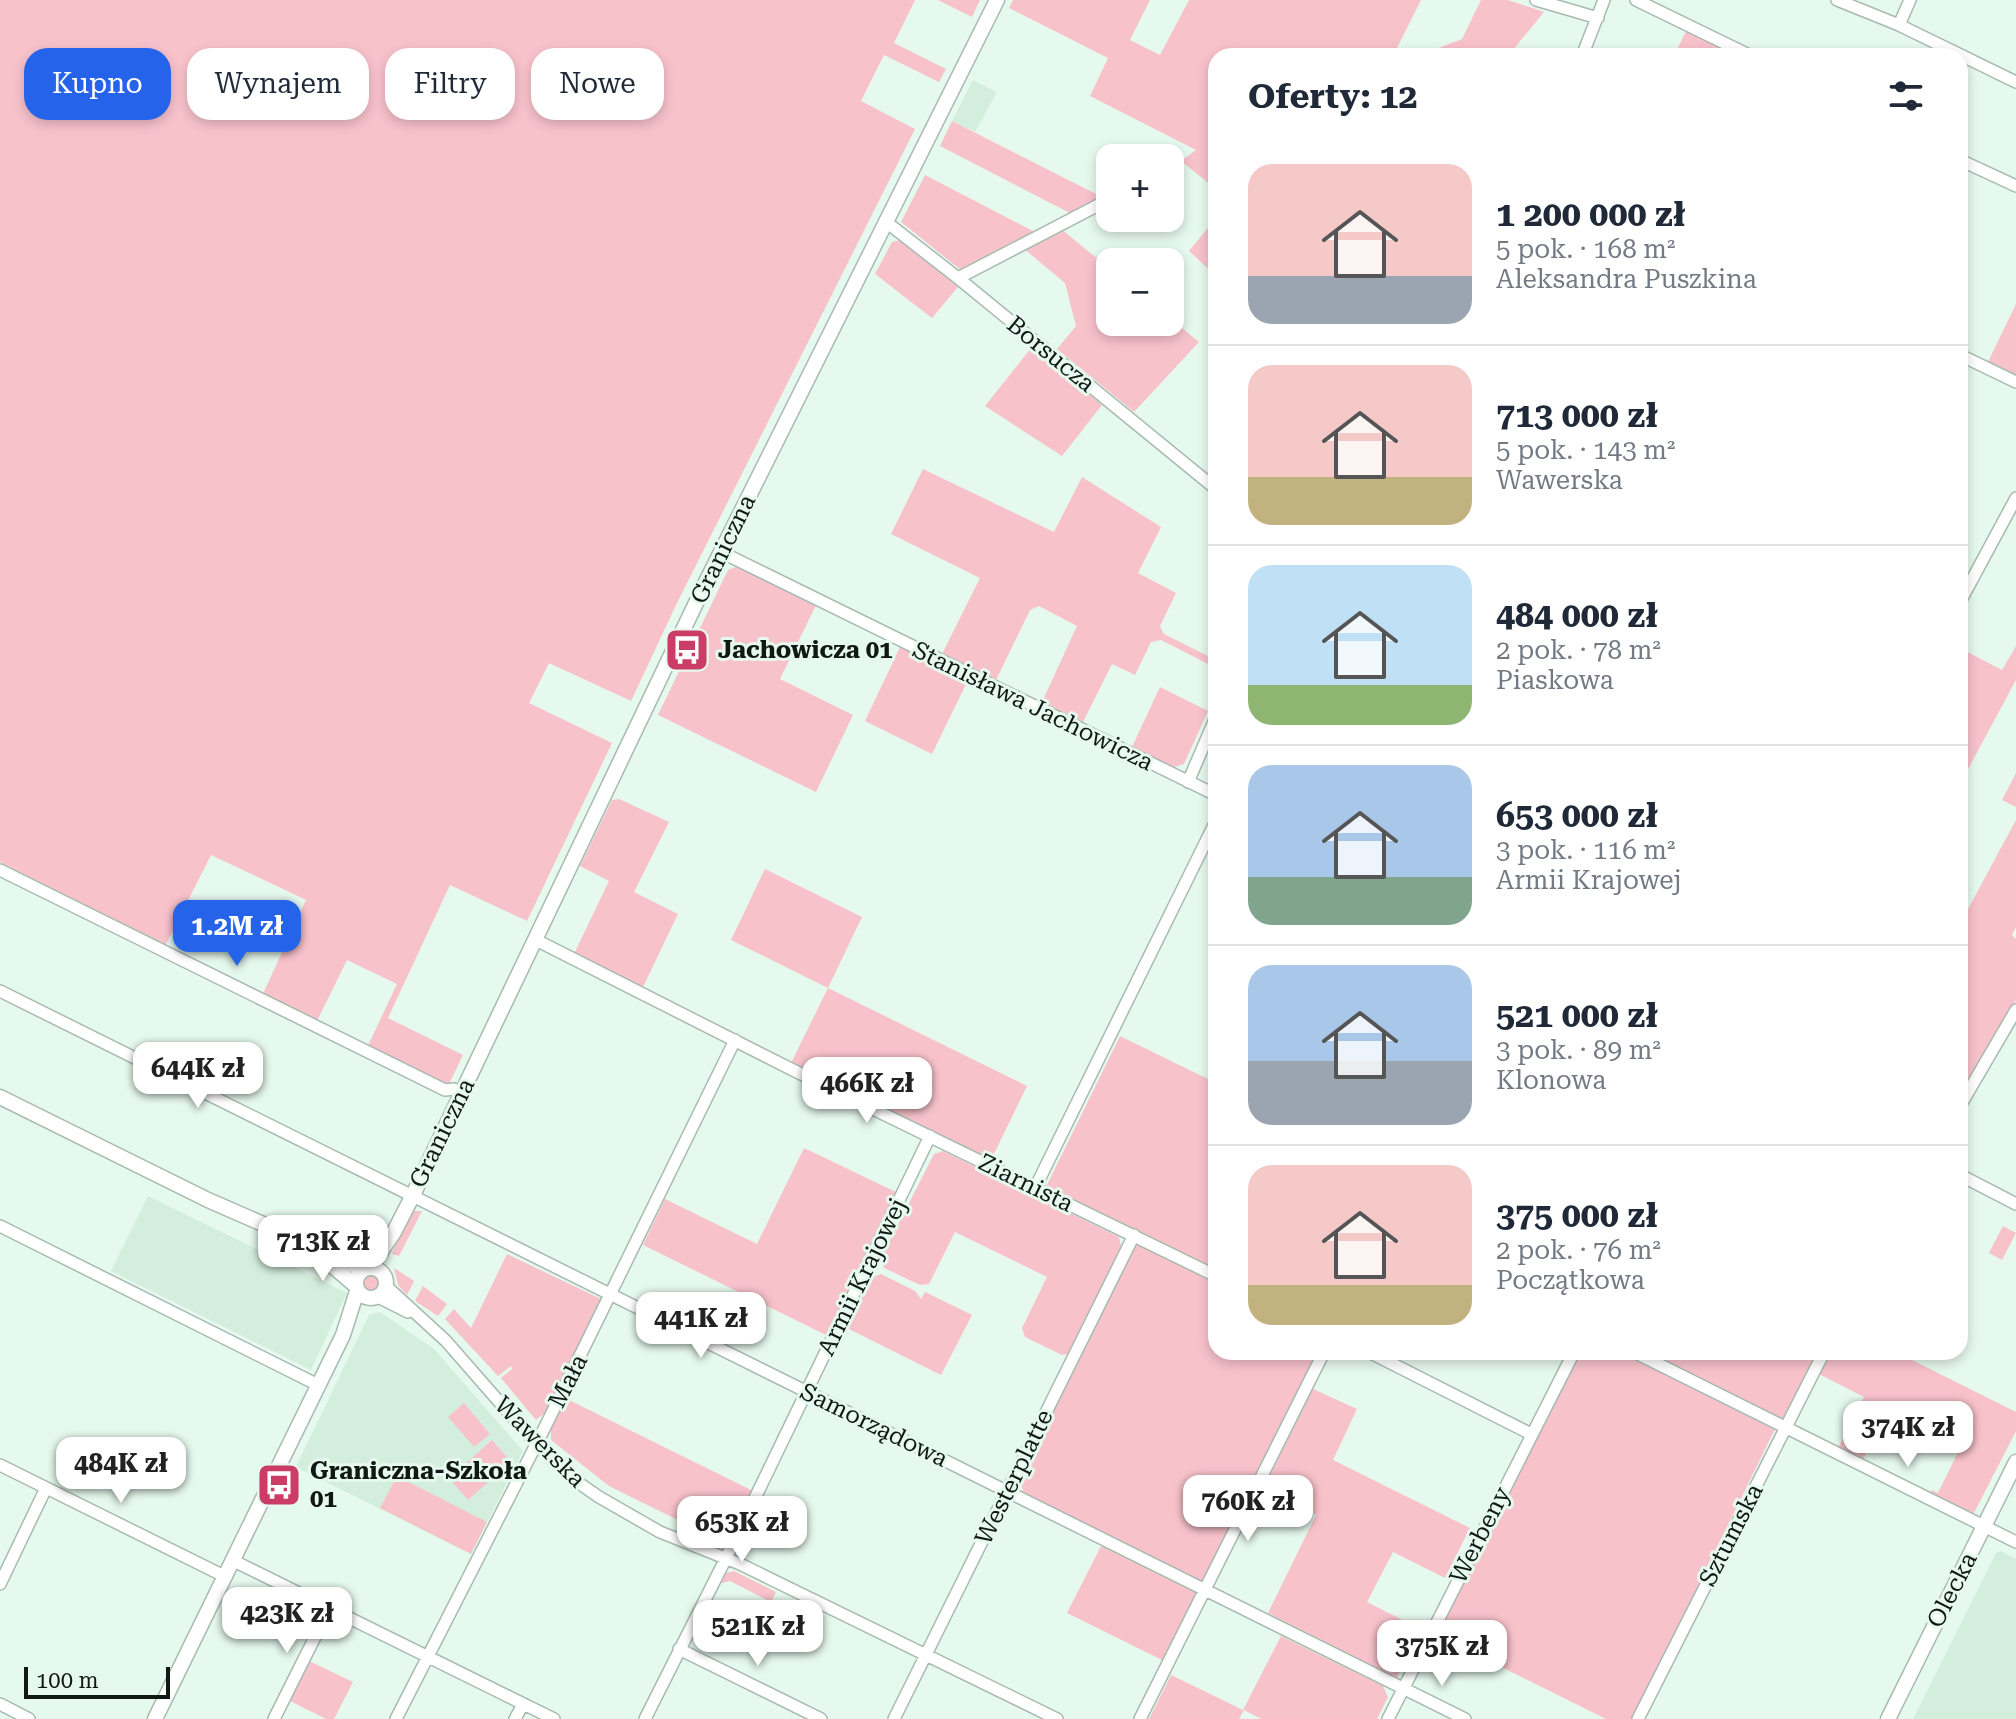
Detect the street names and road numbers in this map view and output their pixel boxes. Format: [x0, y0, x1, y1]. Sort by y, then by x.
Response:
street label: Borsucza [1001, 310, 1101, 398]
street label: Graniczna [685, 490, 761, 608]
street label: Stanisława Jachowicza [908, 636, 1158, 776]
street label: Graniczna [404, 1074, 480, 1192]
street label: Ziarnista [974, 1148, 1078, 1218]
street label: Armii Krajowej [812, 1194, 912, 1360]
street label: Mała [543, 1350, 593, 1412]
street label: Samorządowa [796, 1377, 952, 1473]
street label: Wawerska [489, 1391, 591, 1493]
street label: Westerplatte [969, 1405, 1059, 1549]
street label: Sztumska [1693, 1479, 1769, 1591]
street label: Werbeny [1444, 1481, 1517, 1588]
street label: Olecka [1921, 1548, 1983, 1632]

